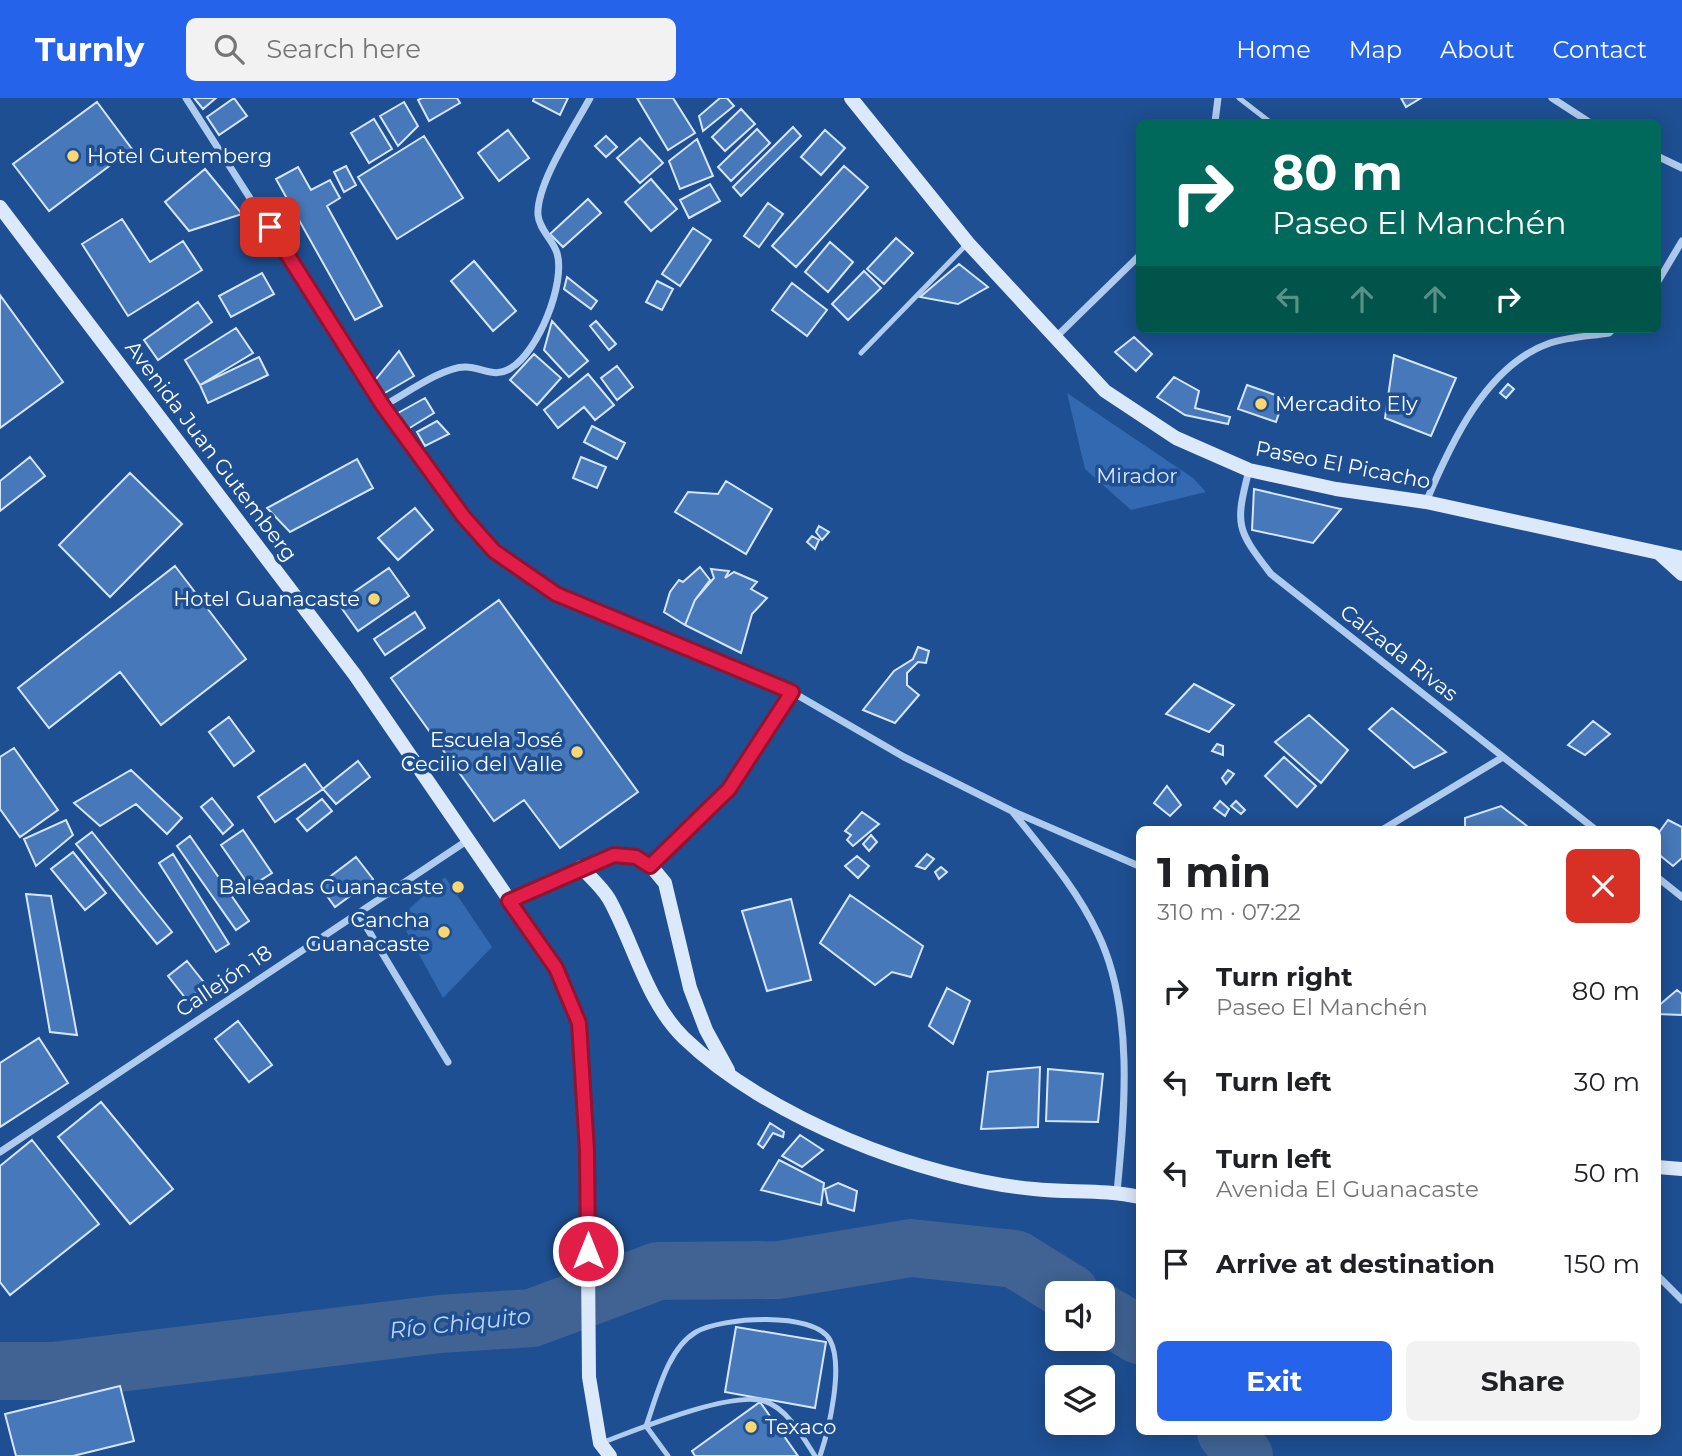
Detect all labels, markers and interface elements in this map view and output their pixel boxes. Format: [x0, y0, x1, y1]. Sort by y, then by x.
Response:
search box [186, 18, 676, 81]
text: Turnly [35, 29, 144, 69]
icon: search [210, 30, 248, 68]
text: Search here [266, 33, 421, 65]
text: Home [1236, 35, 1311, 64]
text: Map [1349, 35, 1402, 64]
text: About [1440, 35, 1514, 64]
text: Contact [1552, 35, 1647, 64]
place label: Hotel Gutemberg [87, 143, 272, 168]
text: 80 m [1272, 143, 1403, 202]
icon: right [1157, 147, 1248, 238]
marker: Hotel Gutemberg [65, 148, 81, 164]
pin [240, 197, 300, 257]
text: Paseo El Manchén [1272, 203, 1567, 242]
icon: arrive [251, 208, 289, 246]
icon: left [1270, 280, 1308, 318]
icon: ahead [1343, 280, 1381, 318]
icon: ahead [1416, 280, 1454, 318]
icon: right [1489, 280, 1527, 318]
street label: Avenida Juan Gutemberg [120, 335, 303, 566]
place label: Mercadito Ely [1275, 391, 1418, 416]
marker: Mercadito Ely [1253, 396, 1269, 412]
street label: Paseo El Picacho [1253, 435, 1433, 494]
park label: Mirador [1096, 463, 1178, 488]
place label: Hotel Guanacaste [173, 586, 360, 611]
marker: Hotel Guanacaste [366, 591, 382, 607]
street label: Calzada Rivas [1335, 599, 1463, 706]
place label: Escuela José Cecilio del Valle [401, 727, 563, 776]
marker: Escuela José Cecilio del Valle [569, 744, 585, 760]
text: 1 min [1157, 846, 1271, 898]
button: close [1566, 849, 1640, 923]
place label: Baleadas Guanacaste [218, 874, 444, 899]
marker: Baleadas Guanacaste [450, 879, 466, 895]
text: 310 m · 07:22 [1157, 898, 1301, 926]
place label: Cancha Guanacaste [305, 907, 430, 956]
marker: Cancha Guanacaste [436, 924, 452, 940]
street label: Callejón 18 [171, 939, 277, 1022]
text: Turn right [1216, 961, 1352, 993]
icon: right [1157, 972, 1195, 1010]
text: 80 m [1572, 975, 1640, 1007]
text: Paseo El Manchén [1216, 993, 1428, 1021]
icon: left [1157, 1063, 1195, 1101]
text: Turn left [1216, 1066, 1332, 1098]
text: 30 m [1574, 1066, 1640, 1098]
text: Turn left [1216, 1143, 1332, 1175]
icon: left [1157, 1154, 1195, 1192]
text: 50 m [1574, 1157, 1640, 1189]
text: Avenida El Guanacaste [1216, 1175, 1479, 1203]
position arrow [551, 1214, 625, 1288]
icon: arrive [1157, 1245, 1195, 1283]
text: Arrive at destination [1216, 1248, 1495, 1280]
text: 150 m [1564, 1248, 1640, 1280]
map controls [1045, 1281, 1115, 1435]
button: sound [1045, 1281, 1115, 1351]
water label: Río Chiquito [388, 1302, 532, 1344]
button: Exit [1157, 1341, 1392, 1421]
button: Share [1406, 1341, 1640, 1421]
button: layers [1045, 1365, 1115, 1435]
place label: Texaco [765, 1414, 836, 1439]
marker: Texaco [743, 1419, 759, 1435]

